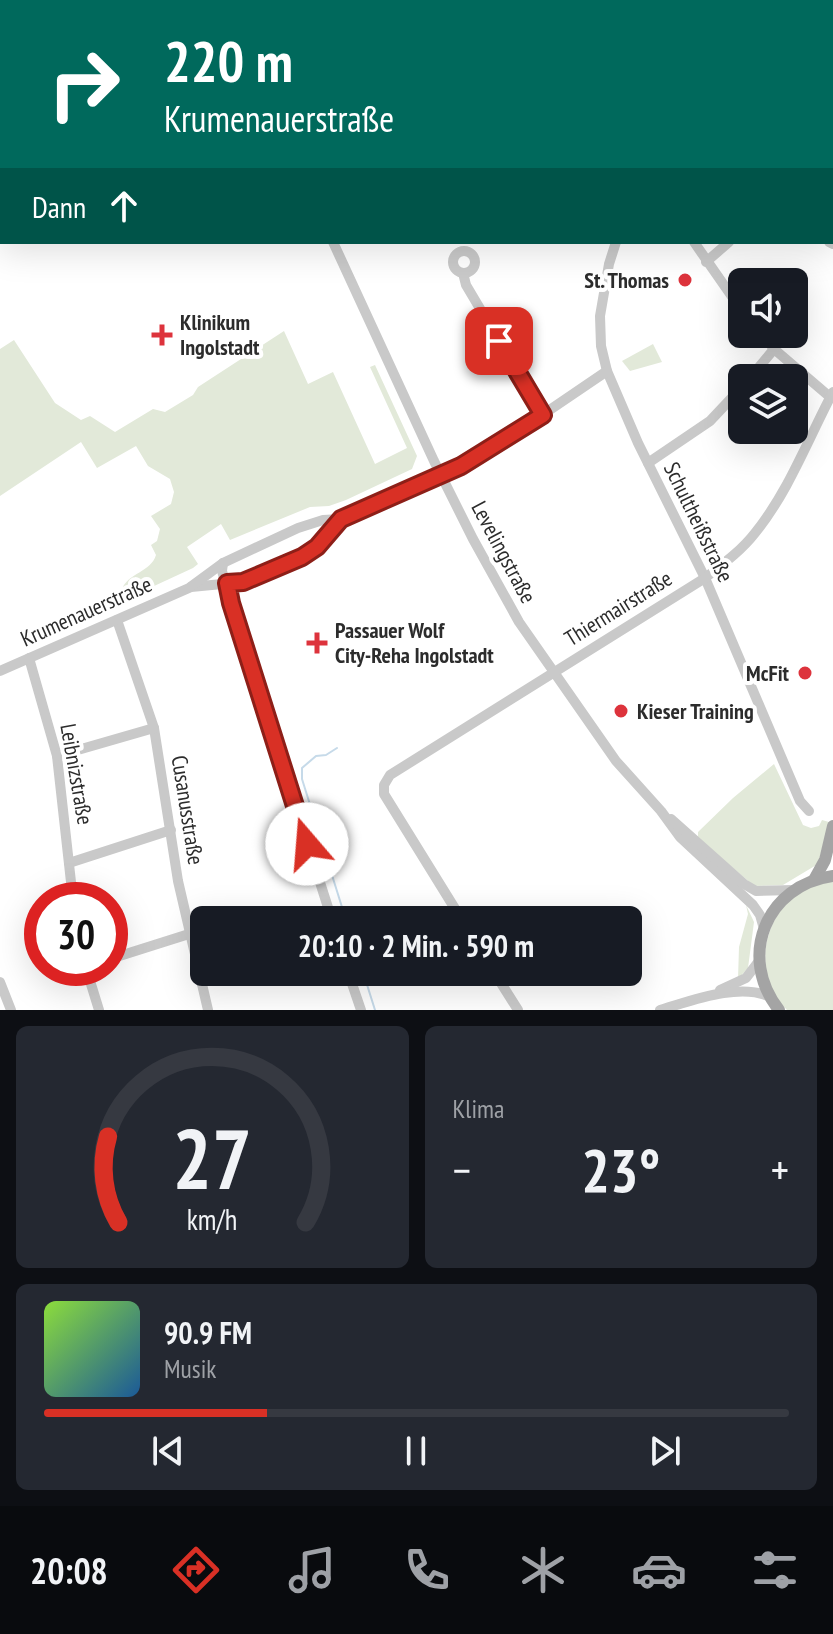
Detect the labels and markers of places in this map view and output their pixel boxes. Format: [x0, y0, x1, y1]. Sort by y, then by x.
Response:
place label: St. Thomas [584, 266, 669, 294]
marker: St. Thomas [676, 271, 694, 289]
pin [465, 307, 533, 375]
place label: Klinikum Ingolstadt [180, 308, 260, 361]
marker: Klinikum Ingolstadt [151, 324, 173, 346]
place label: Passauer Wolf City-Reha Ingolstadt [335, 616, 494, 669]
marker: Passauer Wolf City-Reha Ingolstadt [306, 632, 328, 654]
place label: McFit [746, 659, 790, 687]
marker: McFit [796, 664, 814, 682]
place label: Kieser Training [637, 697, 754, 725]
marker: Kieser Training [612, 702, 630, 720]

